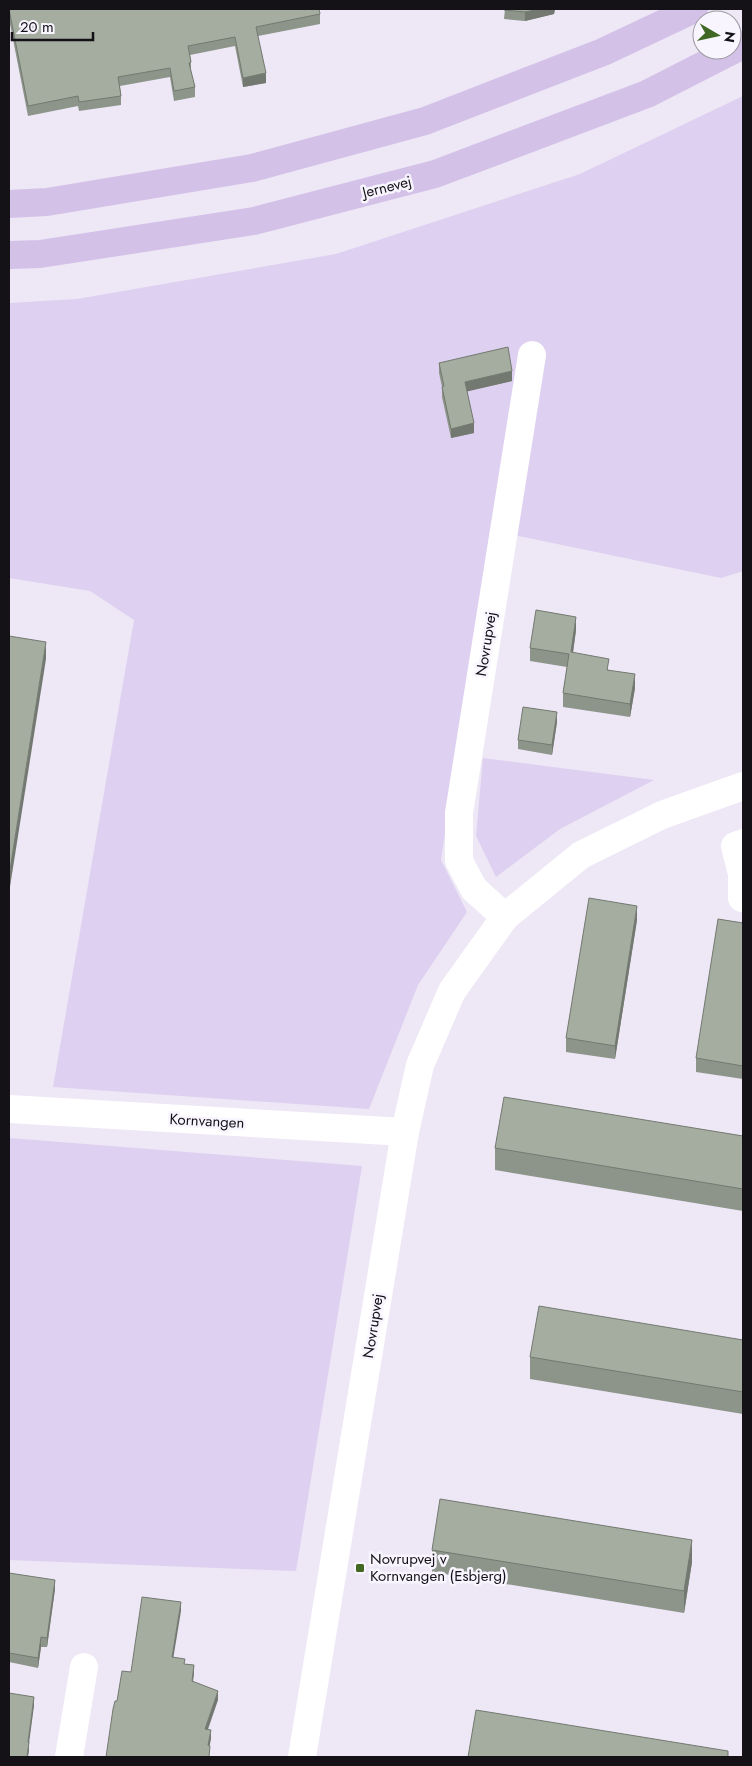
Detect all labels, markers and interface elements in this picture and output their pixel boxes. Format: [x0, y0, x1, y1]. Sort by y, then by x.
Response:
scale bar [12, 10, 94, 42]
north arrow [692, 10, 742, 60]
text: 20 m [20, 16, 54, 38]
text: N [719, 30, 741, 44]
street label: Jernevej [358, 170, 414, 204]
street label: Novrupvej [470, 610, 502, 678]
street label: Kornvangen [169, 1108, 245, 1134]
street label: Novrupvej [357, 1292, 389, 1360]
place label: Novrupvej v Kornvangen (Esbjerg) [370, 1548, 507, 1587]
marker: Novrupvej v Kornvangen (Esbjerg) [354, 1562, 366, 1574]

